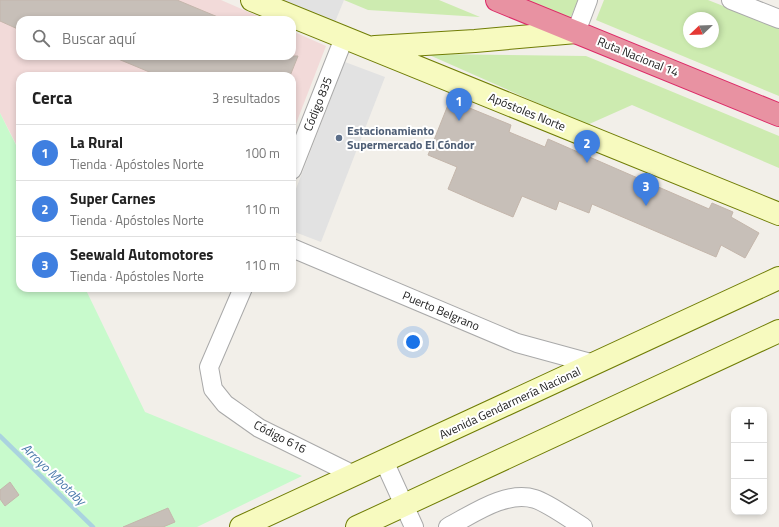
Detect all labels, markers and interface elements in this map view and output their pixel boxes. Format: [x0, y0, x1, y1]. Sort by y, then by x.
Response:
north arrow [683, 12, 719, 48]
search box [16, 16, 296, 60]
icon: search [30, 27, 52, 49]
text: Buscar aquí [62, 27, 135, 50]
street label: Ruta Nacional 14 [595, 32, 682, 82]
street label: Código 835 [298, 74, 337, 134]
text: Cerca [32, 85, 72, 111]
street label: Apóstoles Norte [486, 87, 569, 136]
text: 3 resultados [212, 88, 280, 108]
pin: 1 [446, 88, 472, 121]
place label: Estacionamiento Supermercado El Cóndor [347, 121, 475, 154]
pin: 2 [574, 130, 600, 163]
text: La Rural [70, 131, 123, 154]
marker: Estacionamiento Supermercado El Cóndor [334, 133, 344, 143]
text: 1 [41, 143, 49, 163]
text: 100 m [244, 143, 280, 163]
text: Tienda · Apóstoles Norte [70, 154, 204, 174]
pin: 3 [633, 173, 659, 206]
text: Super Carnes [70, 187, 156, 210]
text: 2 [41, 199, 49, 219]
text: 110 m [244, 199, 280, 219]
text: Tienda · Apóstoles Norte [70, 210, 204, 230]
text: Seewald Automotores [70, 243, 213, 266]
text: 3 [41, 255, 49, 275]
text: 110 m [244, 255, 280, 275]
text: Tienda · Apóstoles Norte [70, 266, 204, 286]
street label: Puerto Belgrano [400, 286, 483, 335]
your location [403, 332, 423, 352]
street label: Avenida Gendarmería Nacional [436, 361, 584, 444]
map controls [731, 407, 767, 515]
button: + [731, 407, 767, 443]
street label: Código 616 [251, 415, 310, 458]
water label: Arroyo Mbotaby [17, 438, 92, 511]
button: − [731, 443, 767, 479]
button: layers [731, 479, 767, 515]

